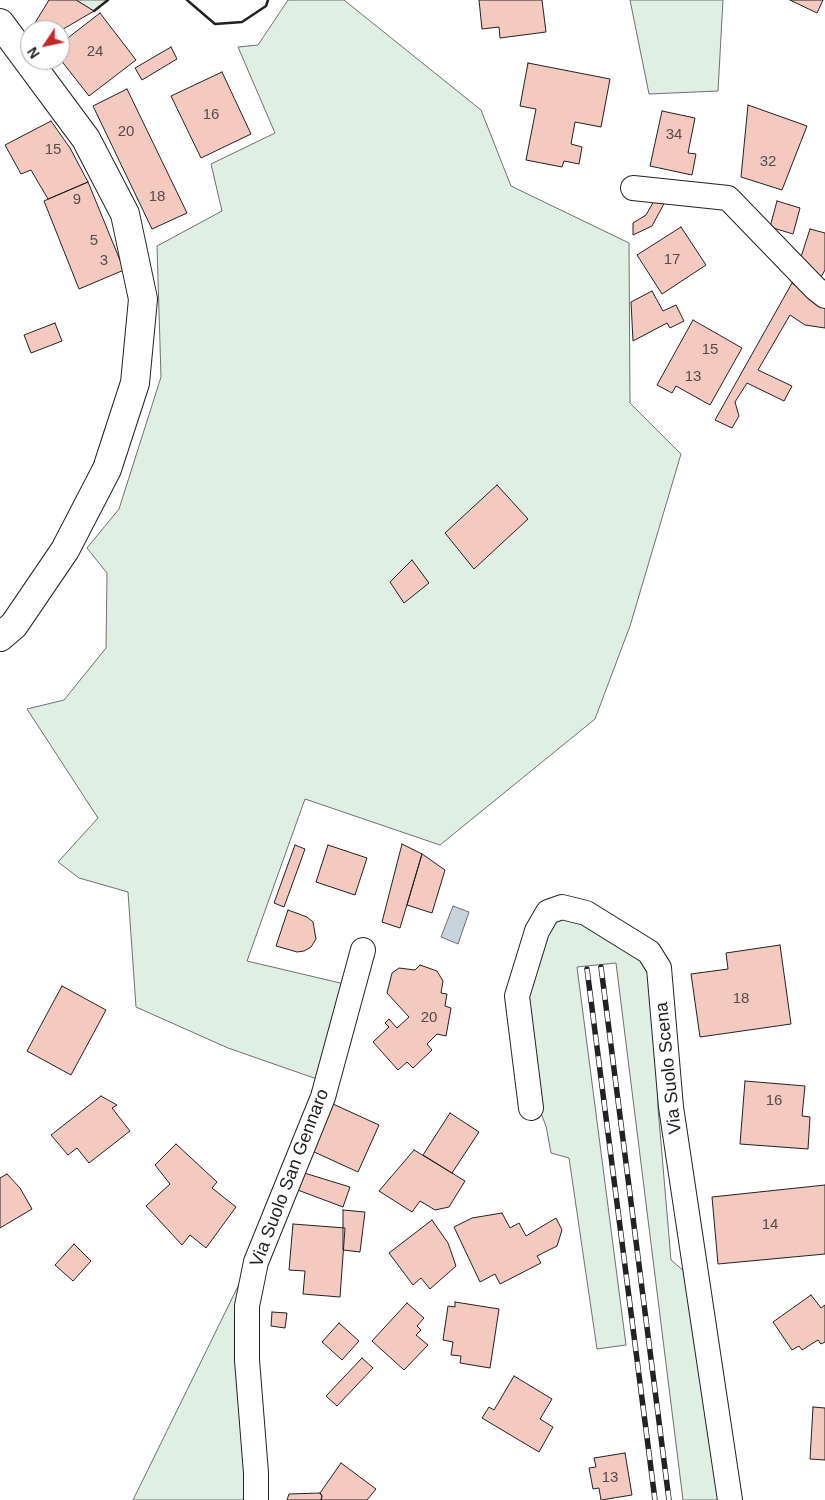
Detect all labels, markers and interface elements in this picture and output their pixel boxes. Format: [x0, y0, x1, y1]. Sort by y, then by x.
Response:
north arrow [20, 20, 70, 70]
house number: 24 [87, 43, 103, 61]
text: N [24, 44, 43, 61]
house number: 16 [203, 106, 219, 124]
house number: 20 [118, 123, 134, 141]
house number: 34 [666, 126, 682, 144]
house number: 15 [45, 141, 61, 159]
house number: 32 [760, 153, 776, 171]
house number: 18 [149, 188, 165, 206]
house number: 9 [73, 191, 81, 209]
house number: 5 [90, 232, 98, 250]
house number: 17 [664, 251, 680, 269]
house number: 3 [100, 252, 108, 270]
house number: 15 [702, 341, 718, 359]
house number: 13 [685, 368, 701, 386]
house number: 18 [733, 990, 749, 1008]
street label: Via Suolo Scena [651, 1001, 687, 1135]
house number: 20 [421, 1009, 437, 1027]
street label: Via Suolo San Gennaro [246, 1086, 334, 1270]
house number: 16 [766, 1092, 782, 1110]
house number: 14 [762, 1216, 778, 1234]
house number: 13 [602, 1469, 618, 1487]

